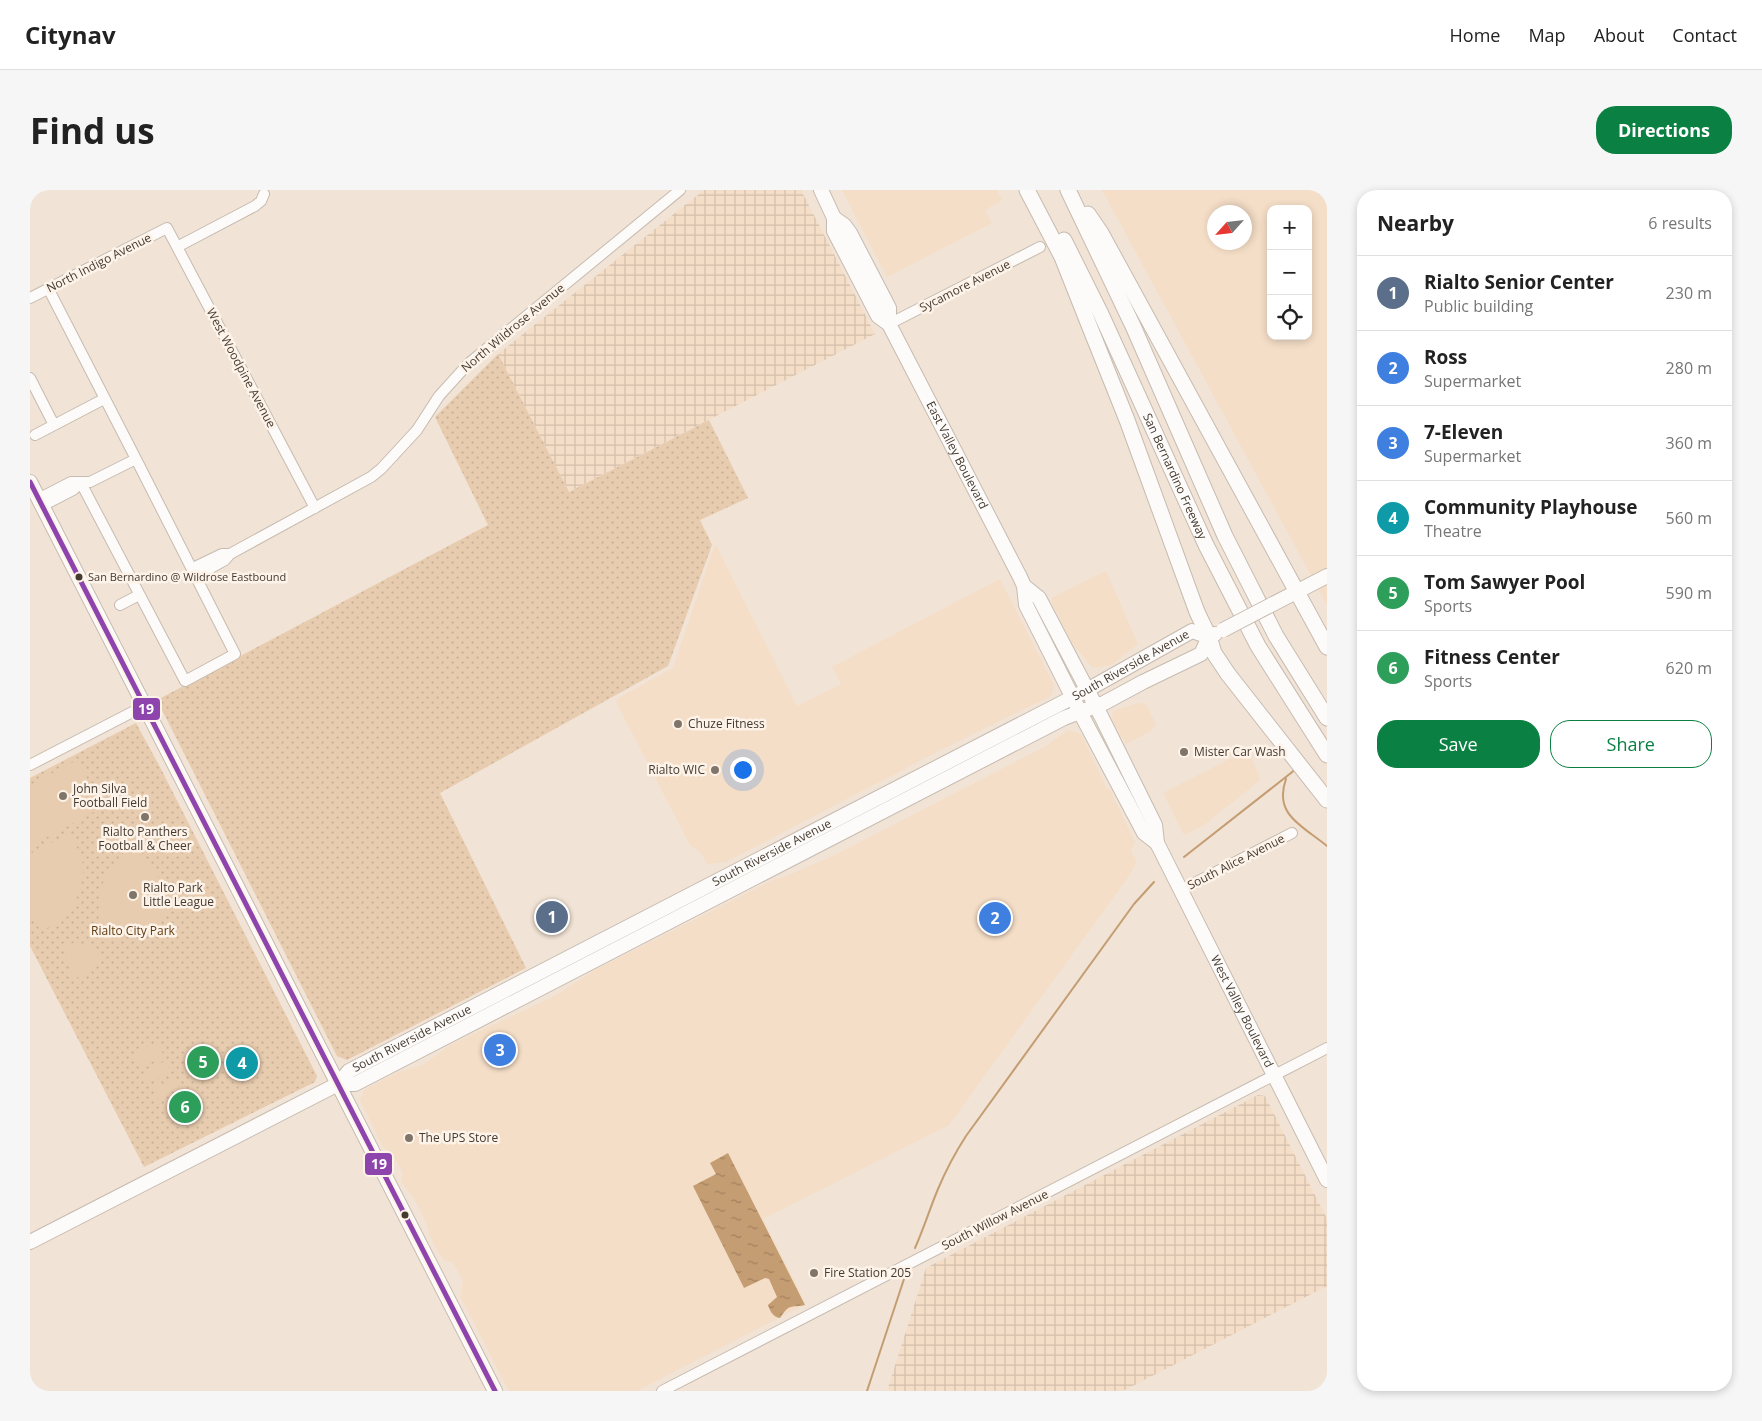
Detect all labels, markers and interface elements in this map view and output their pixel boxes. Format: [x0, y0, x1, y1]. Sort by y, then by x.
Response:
text: Citynav [25, 18, 116, 51]
text: Home [1450, 23, 1500, 47]
text: Map [1528, 23, 1566, 47]
text: About [1594, 23, 1644, 47]
text: Contact [1672, 23, 1737, 47]
button: Directions [1596, 106, 1732, 154]
text: Find us [30, 107, 155, 154]
north arrow [1207, 205, 1252, 250]
map controls [1267, 205, 1312, 340]
button: + [1267, 205, 1312, 250]
text: Nearby [1377, 209, 1454, 237]
text: 6 results [1648, 212, 1712, 234]
street label: North Indigo Avenue [43, 229, 154, 296]
button: − [1267, 250, 1312, 295]
street label: Sycamore Avenue [916, 255, 1013, 316]
text: Rialto Senior Center [1424, 269, 1614, 295]
street label: North Wildrose Avenue [457, 279, 568, 376]
text: 1 [1388, 282, 1398, 304]
text: 230 m [1666, 282, 1712, 304]
button: locate [1267, 295, 1312, 340]
text: Public building [1424, 295, 1533, 317]
street label: West Woodpine Avenue [203, 305, 280, 431]
text: Ross [1424, 344, 1467, 370]
text: 2 [1388, 357, 1398, 379]
text: 280 m [1666, 357, 1712, 379]
text: Supermarket [1424, 370, 1521, 392]
street label: East Valley Boulevard [922, 398, 992, 512]
street label: San Bernardino Freeway [1139, 410, 1212, 543]
text: 7-Eleven [1424, 419, 1503, 445]
text: 3 [1388, 432, 1398, 454]
text: 360 m [1666, 432, 1712, 454]
text: Supermarket [1424, 445, 1521, 467]
text: Community Playhouse [1424, 494, 1637, 520]
text: 4 [1388, 507, 1398, 529]
text: 560 m [1666, 507, 1712, 529]
text: Theatre [1424, 520, 1482, 542]
place label: San Bernardino @ Wildrose Eastbound [88, 569, 286, 584]
text: Tom Sawyer Pool [1424, 569, 1585, 595]
marker: San Bernardino @ Wildrose Eastbound [74, 572, 84, 582]
text: 5 [1388, 582, 1398, 604]
text: 590 m [1666, 582, 1712, 604]
text: Sports [1424, 595, 1472, 617]
street label: South Riverside Avenue [1069, 625, 1192, 704]
text: Fitness Center [1424, 644, 1560, 670]
text: 6 [1388, 657, 1398, 679]
text: 620 m [1666, 657, 1712, 679]
text: Sports [1424, 670, 1472, 692]
line badge: 19 [132, 697, 161, 721]
text: 19 [138, 699, 154, 718]
place label: Chuze Fitness [688, 715, 765, 732]
marker: Chuze Fitness [672, 718, 684, 730]
button: Save [1377, 720, 1540, 768]
button: Share [1550, 720, 1712, 768]
place label: Mister Car Wash [1194, 743, 1286, 760]
marker: Mister Car Wash [1178, 746, 1190, 758]
your location [730, 757, 756, 783]
place label: Rialto WIC [648, 761, 705, 778]
marker: Rialto WIC [709, 764, 721, 776]
place label: John Silva Football Field [72, 780, 147, 811]
marker: John Silva Football Field [57, 790, 69, 802]
marker: Rialto Panthers Football & Cheer [139, 811, 151, 823]
street label: South Riverside Avenue [709, 814, 834, 890]
place label: Rialto Panthers Football & Cheer [98, 823, 192, 854]
street label: South Alice Avenue [1184, 830, 1288, 893]
place label: Rialto Park Little League [143, 879, 214, 910]
marker: Rialto Park Little League [127, 889, 139, 901]
pin: 1 [536, 898, 568, 936]
pin: 2 [979, 899, 1011, 937]
park label: Rialto City Park [91, 922, 176, 939]
street label: West Valley Boulevard [1207, 952, 1278, 1070]
street label: South Riverside Avenue [349, 1000, 474, 1076]
pin: 3 [484, 1031, 516, 1069]
pin: 5 [187, 1043, 219, 1081]
pin: 4 [226, 1044, 258, 1082]
pin: 6 [169, 1088, 201, 1126]
place label: The UPS Store [419, 1129, 498, 1146]
marker: The UPS Store [403, 1132, 415, 1144]
line badge: 19 [364, 1152, 393, 1176]
text: 19 [371, 1154, 387, 1173]
street label: South Willow Avenue [939, 1185, 1051, 1254]
unlabelled marker [400, 1210, 410, 1220]
place label: Fire Station 205 [824, 1264, 911, 1281]
marker: Fire Station 205 [808, 1267, 820, 1279]

